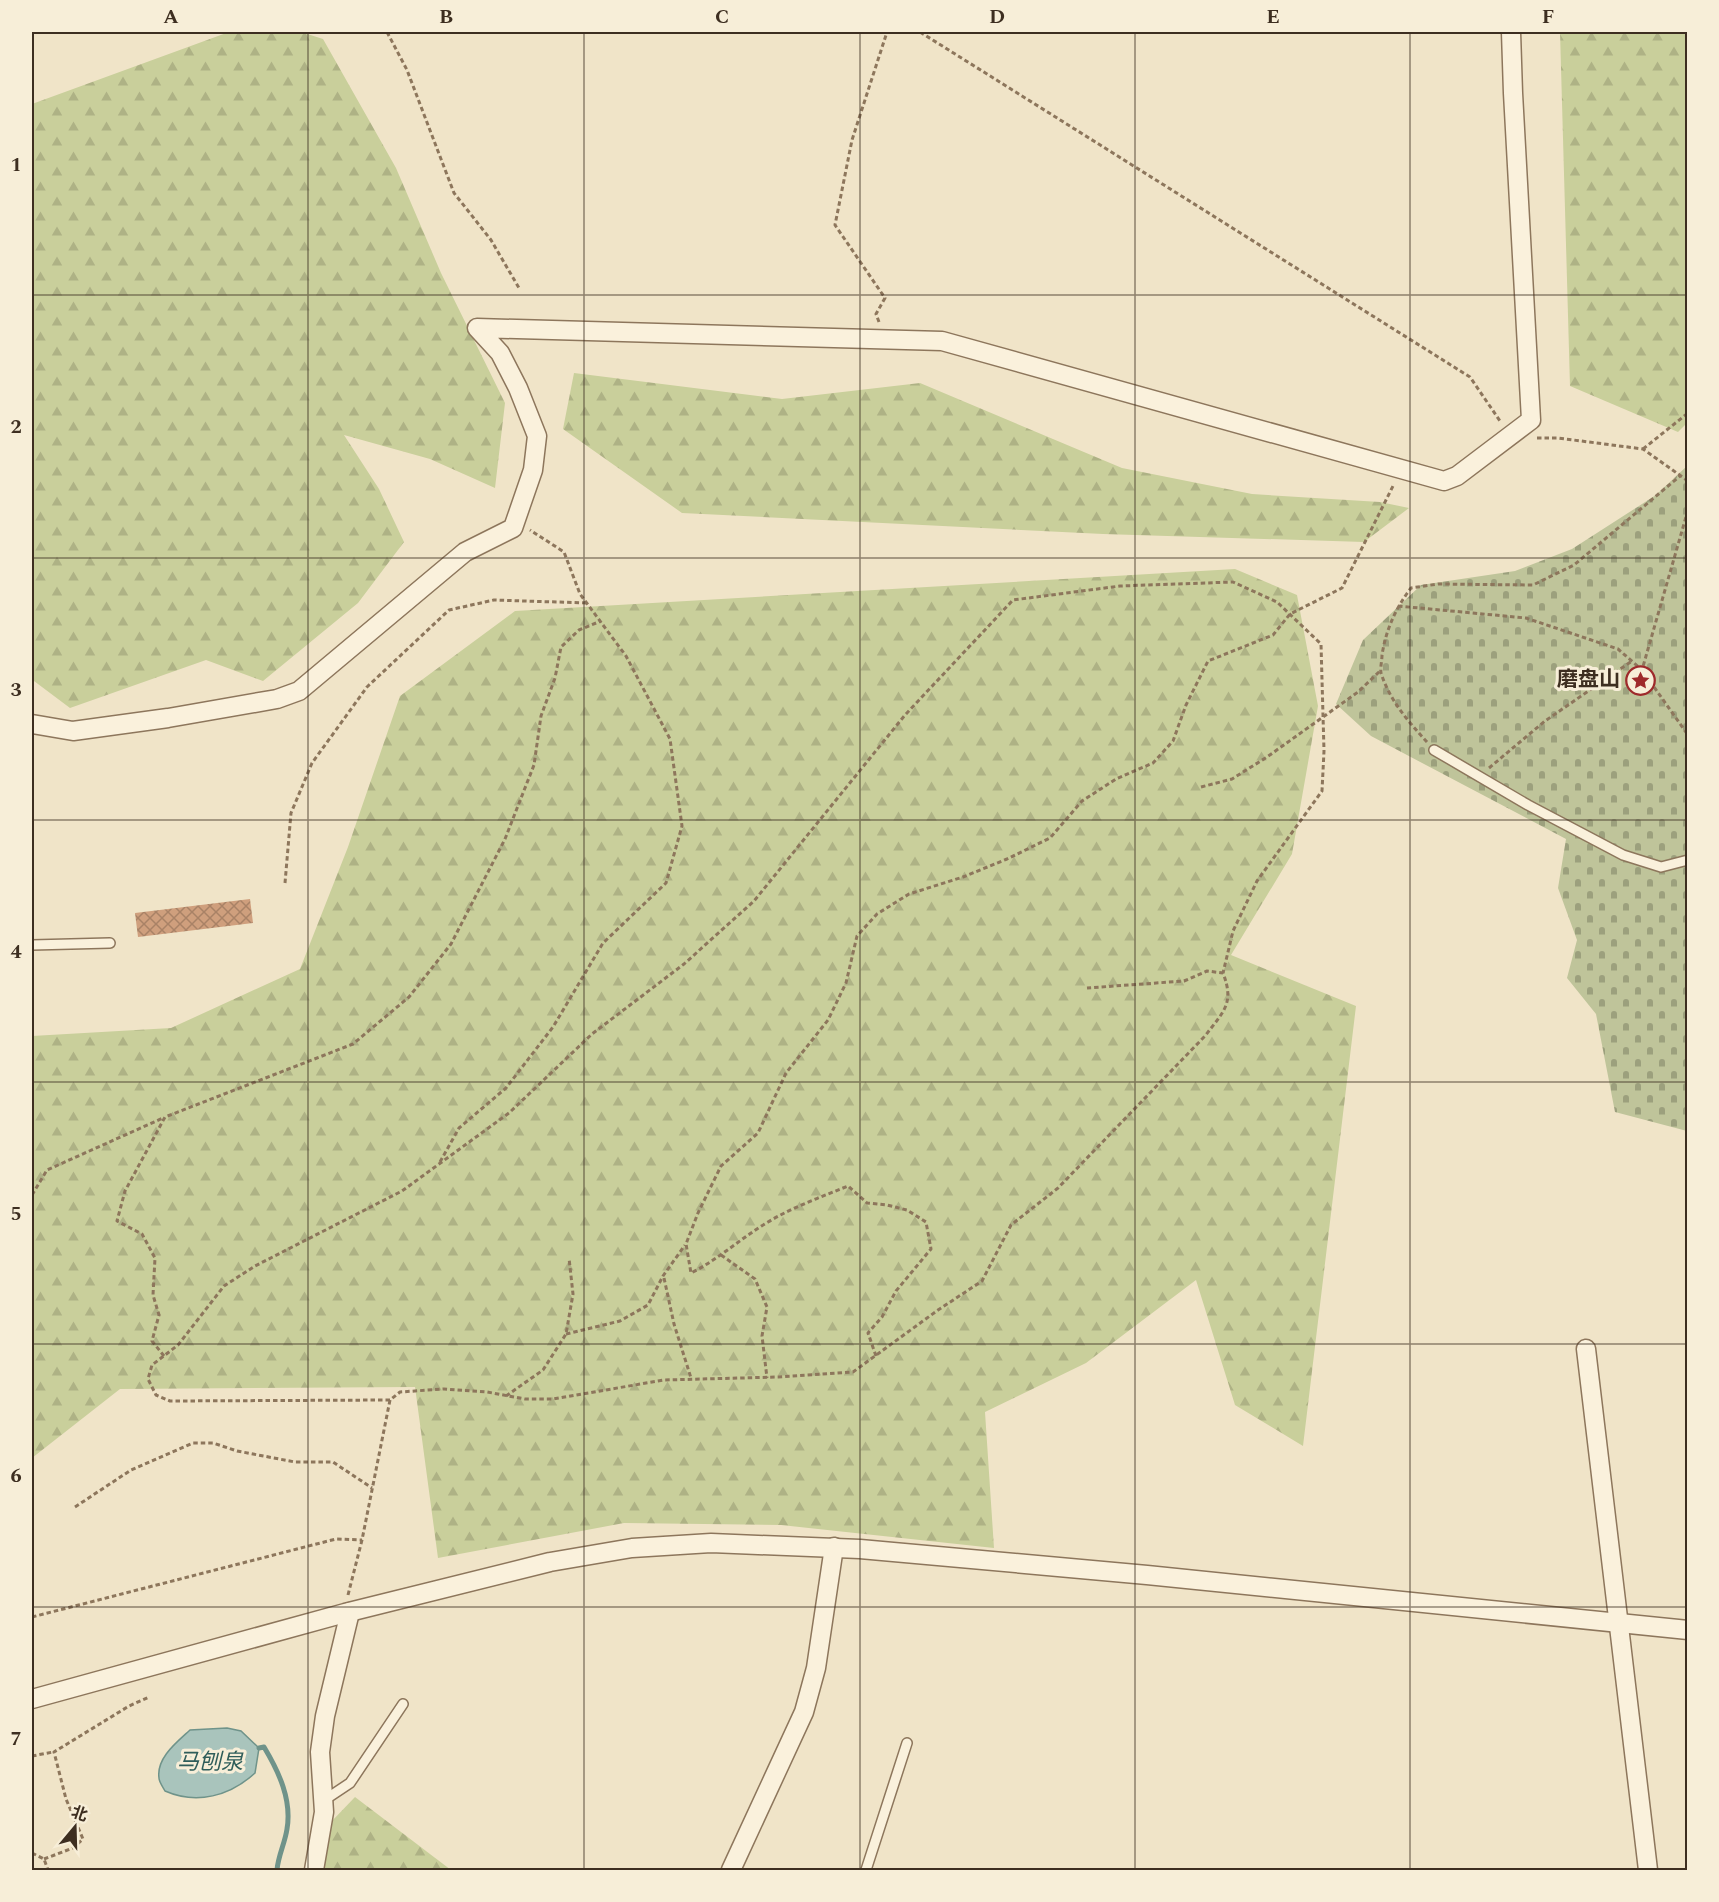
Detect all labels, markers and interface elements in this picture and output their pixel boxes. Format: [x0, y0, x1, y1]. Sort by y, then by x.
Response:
text: A [163, 2, 179, 32]
text: B [439, 2, 453, 32]
text: C [715, 2, 729, 32]
text: D [989, 2, 1005, 32]
text: E [1266, 2, 1280, 32]
text: F [1542, 2, 1554, 32]
text: 1 [10, 150, 22, 180]
text: 2 [10, 412, 22, 442]
place label: 磨盘山 [1557, 664, 1620, 696]
place icon: 磨盘山 [1625, 664, 1657, 696]
text: 3 [10, 675, 22, 705]
text: 4 [10, 937, 22, 967]
text: 5 [10, 1199, 22, 1229]
text: 6 [10, 1461, 22, 1491]
text: 7 [10, 1724, 22, 1754]
water label: 马刨泉 [177, 1746, 244, 1779]
north arrow [45, 1797, 105, 1857]
text: 北 [68, 1800, 91, 1828]

